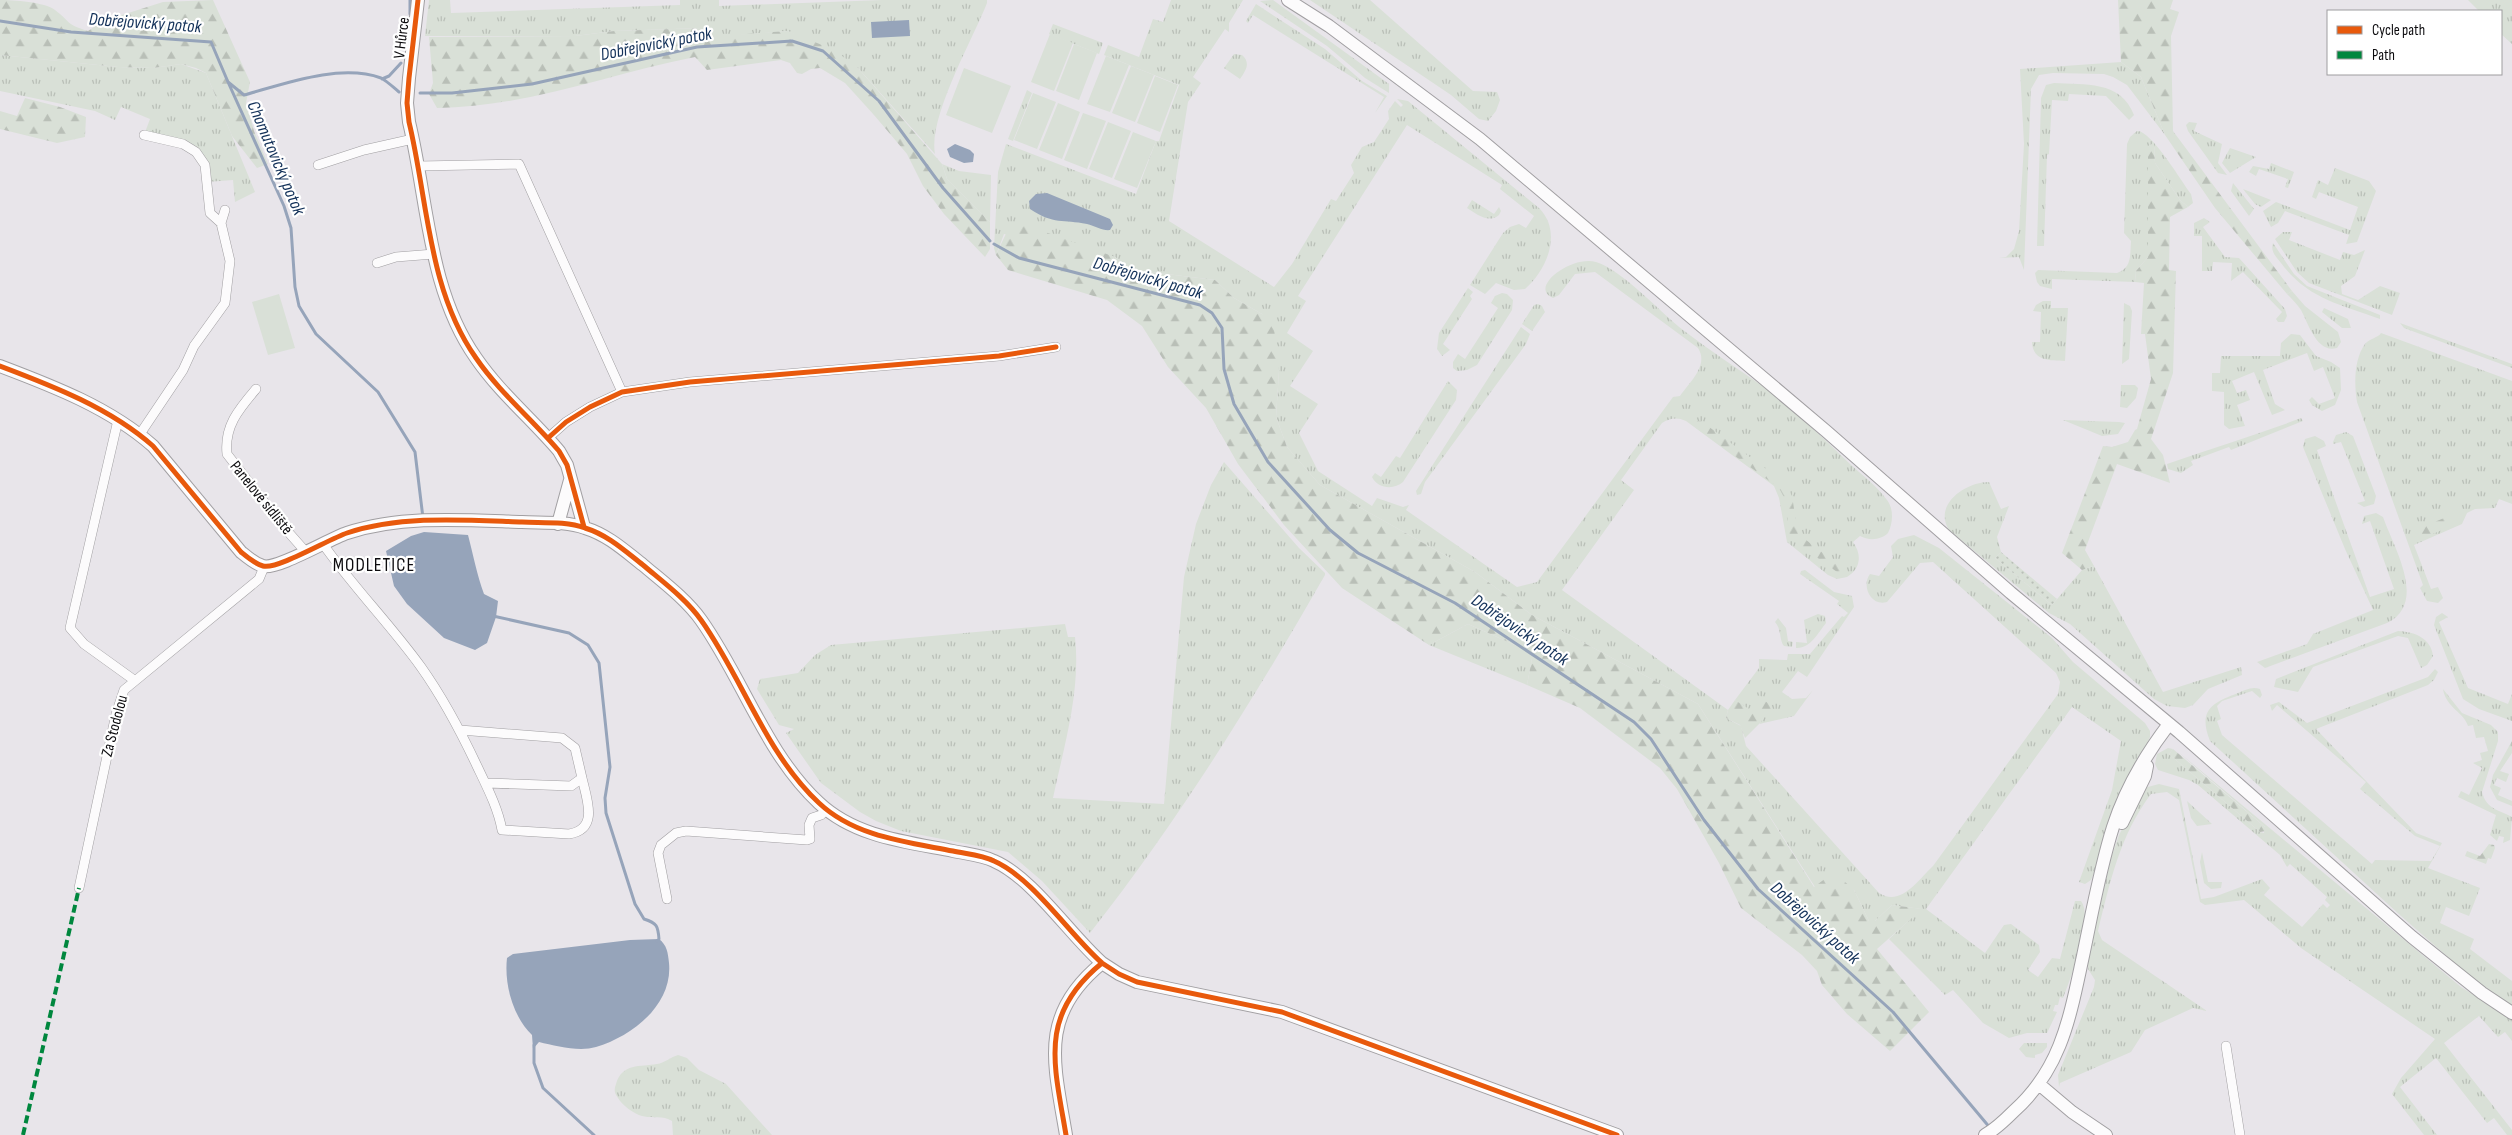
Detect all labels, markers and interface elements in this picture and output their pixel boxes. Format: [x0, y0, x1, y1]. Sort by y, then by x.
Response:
water label: Dobřejovický potok [88, 9, 203, 37]
legend [2327, 10, 2502, 75]
street label: V Hůrce [390, 16, 414, 60]
text: Cycle path [2372, 21, 2425, 40]
water label: Dobřejovický potok [599, 23, 715, 65]
text: Path [2372, 46, 2395, 65]
water label: Chomutovický potok [243, 98, 310, 219]
water label: Dobřejovický potok [1091, 252, 1206, 304]
street label: Panelové sídliště [226, 457, 296, 539]
district label: MODLETICE [333, 554, 415, 577]
water label: Dobřejovický potok [1467, 590, 1574, 671]
street label: Za Stodolou [98, 693, 132, 759]
water label: Dobřejovický potok [1766, 877, 1865, 969]

